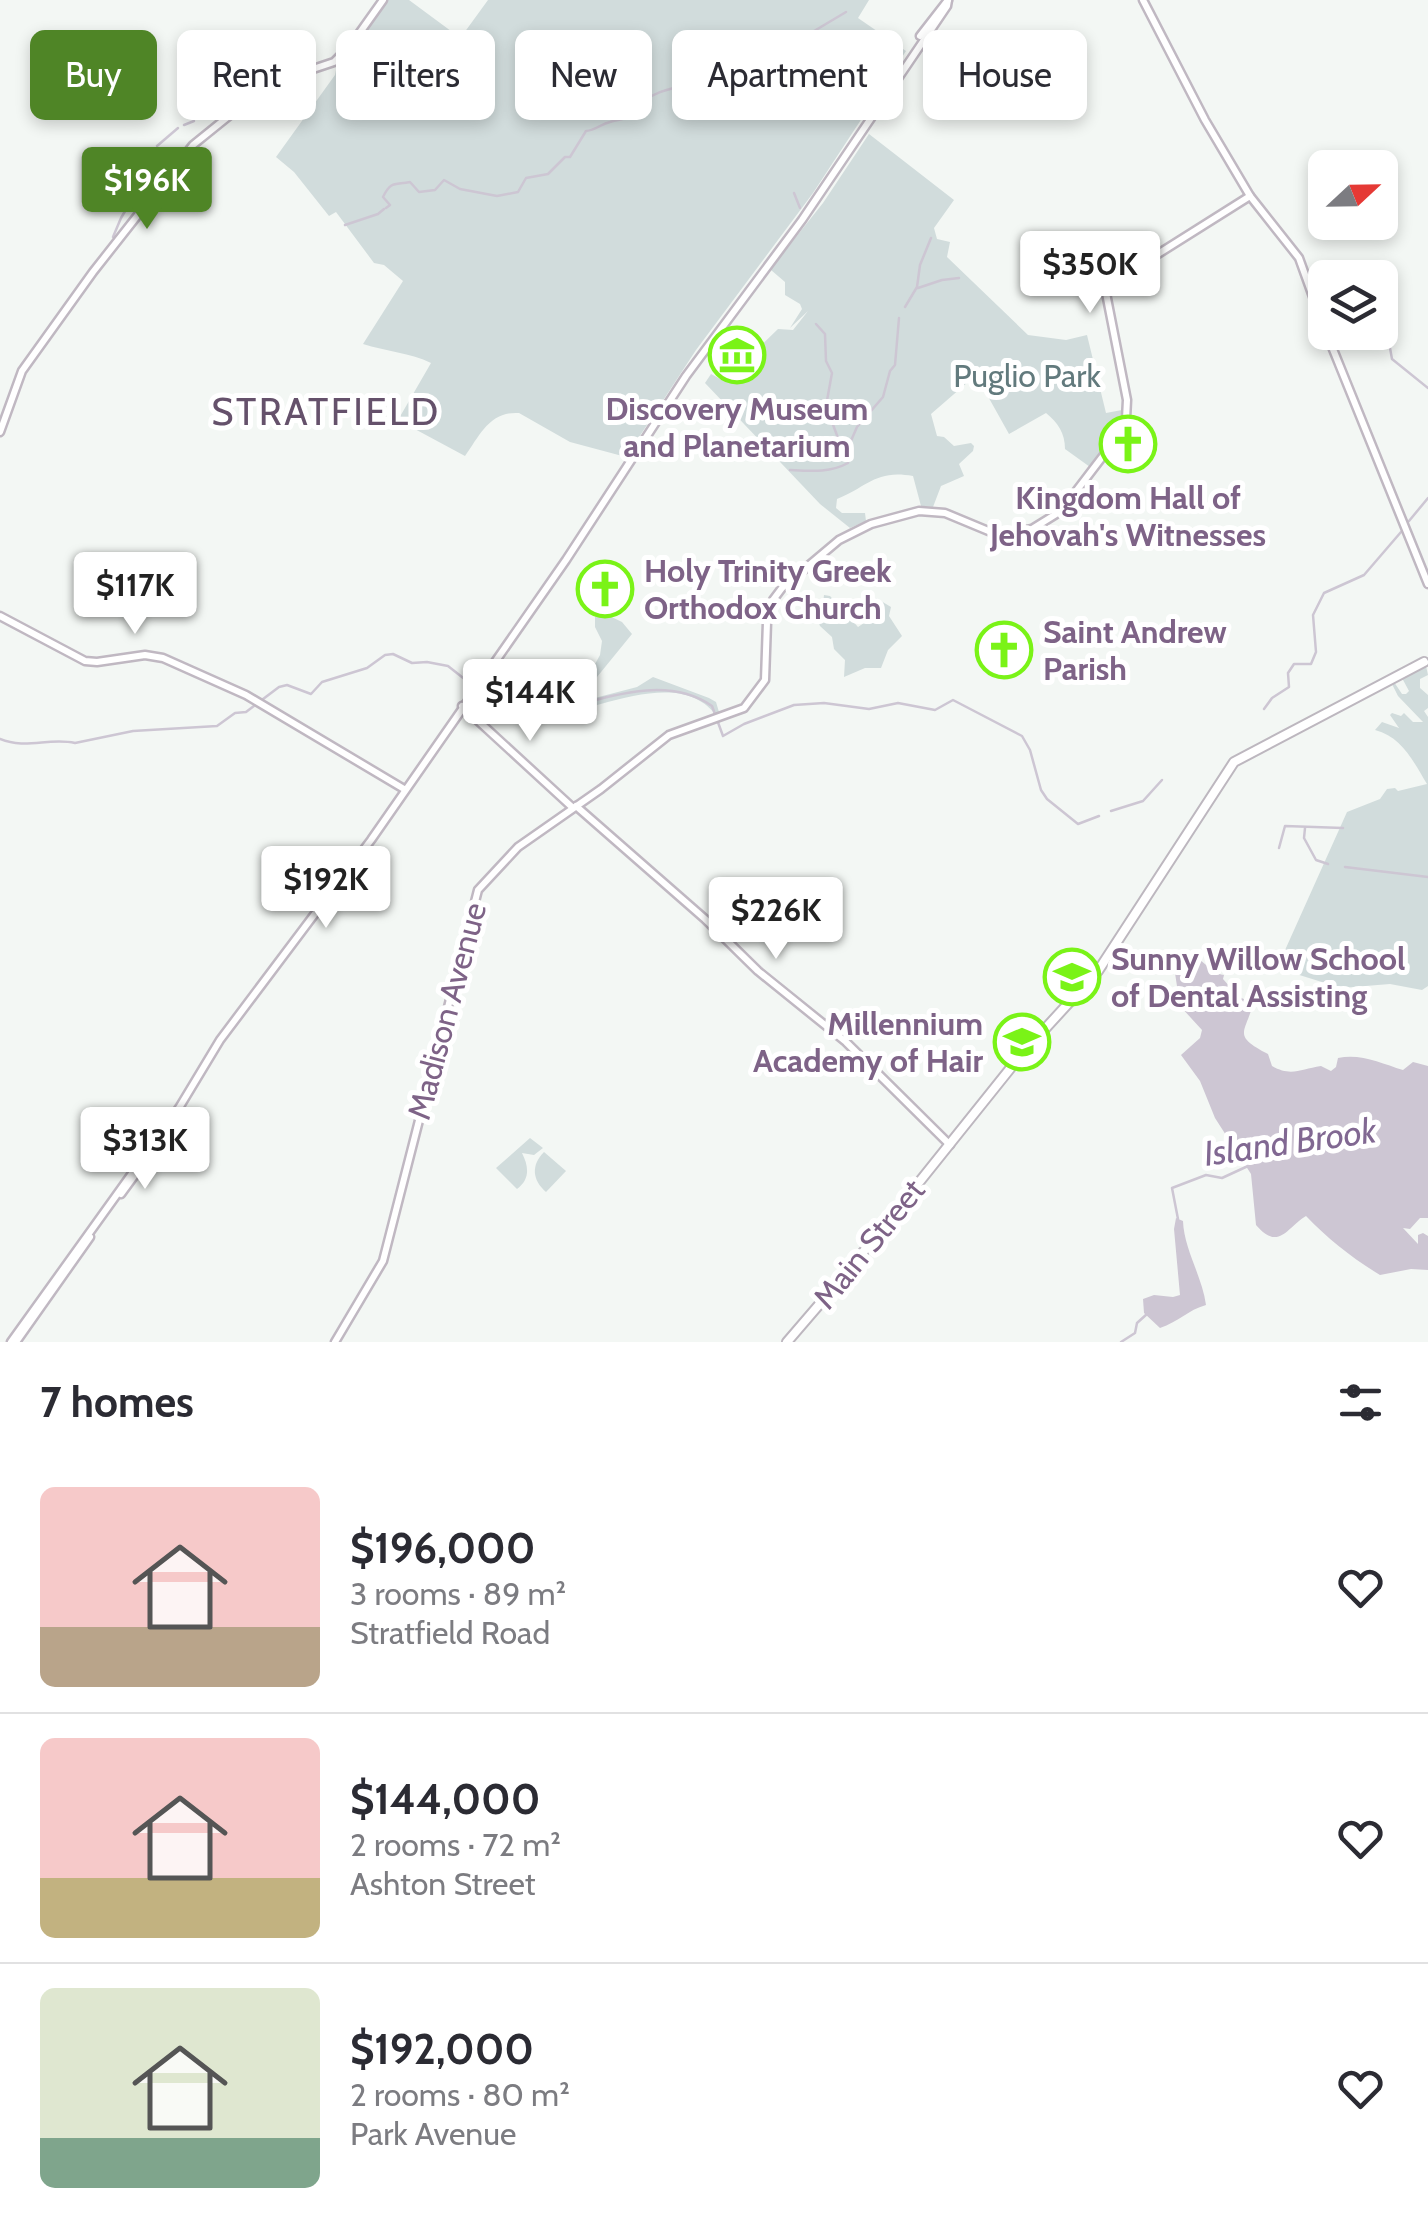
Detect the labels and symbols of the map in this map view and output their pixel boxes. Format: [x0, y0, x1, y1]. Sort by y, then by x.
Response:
pin: $196K [77, 147, 217, 232]
north arrow [1308, 150, 1398, 240]
pin: $350K [1020, 231, 1160, 316]
museum icon: Discovery Museum and Planetarium [707, 325, 767, 385]
park label: Puglio Park [953, 356, 1101, 395]
district label: STRATFIELD [211, 388, 441, 435]
place label: Discovery Museum and Planetarium [606, 389, 868, 465]
church icon: Kingdom Hall of Jehovah's Witnesses [1098, 414, 1158, 474]
place label: Kingdom Hall of Jehovah's Witnesses [989, 478, 1266, 554]
place label: Holy Trinity Greek Orthodox Church [644, 551, 892, 627]
pin: $117K [65, 552, 205, 637]
church icon: Holy Trinity Greek Orthodox Church [575, 559, 635, 619]
place label: Saint Andrew Parish [1043, 612, 1227, 688]
church icon: Saint Andrew Parish [974, 620, 1034, 680]
pin: $144K [460, 659, 600, 744]
pin: $192K [256, 846, 396, 931]
pin: $226K [706, 877, 846, 962]
street label: Madison Avenue [399, 898, 494, 1124]
place label: Sunny Willow School of Dental Assisting [1111, 939, 1405, 1015]
school or university icon: Sunny Willow School of Dental Assisting [1042, 947, 1102, 1007]
place label: Millennium Academy of Hair [753, 1004, 983, 1080]
school or university icon: Millennium Academy of Hair [992, 1012, 1052, 1072]
pin: $313K [75, 1107, 215, 1192]
water label: Island Brook [1201, 1108, 1380, 1175]
street label: Main Street [805, 1171, 933, 1316]

